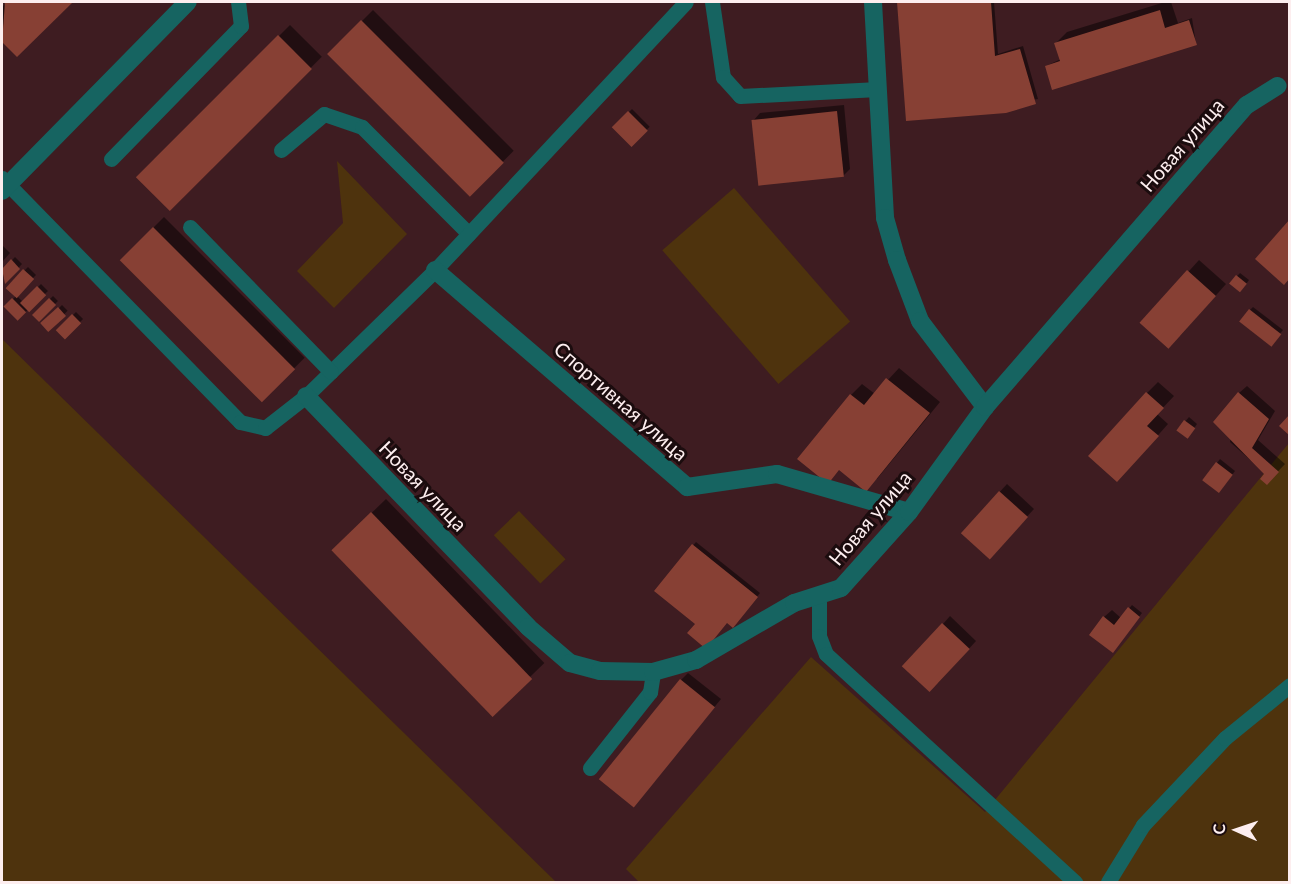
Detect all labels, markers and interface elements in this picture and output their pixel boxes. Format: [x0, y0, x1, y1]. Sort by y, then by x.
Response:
street label: Новая улица [1135, 93, 1229, 197]
street label: Спортивная улица [549, 336, 693, 466]
street label: Новая улица [374, 436, 472, 536]
street label: Новая улица [824, 466, 916, 570]
north arrow [1207, 800, 1267, 860]
text: С [1209, 823, 1228, 835]

